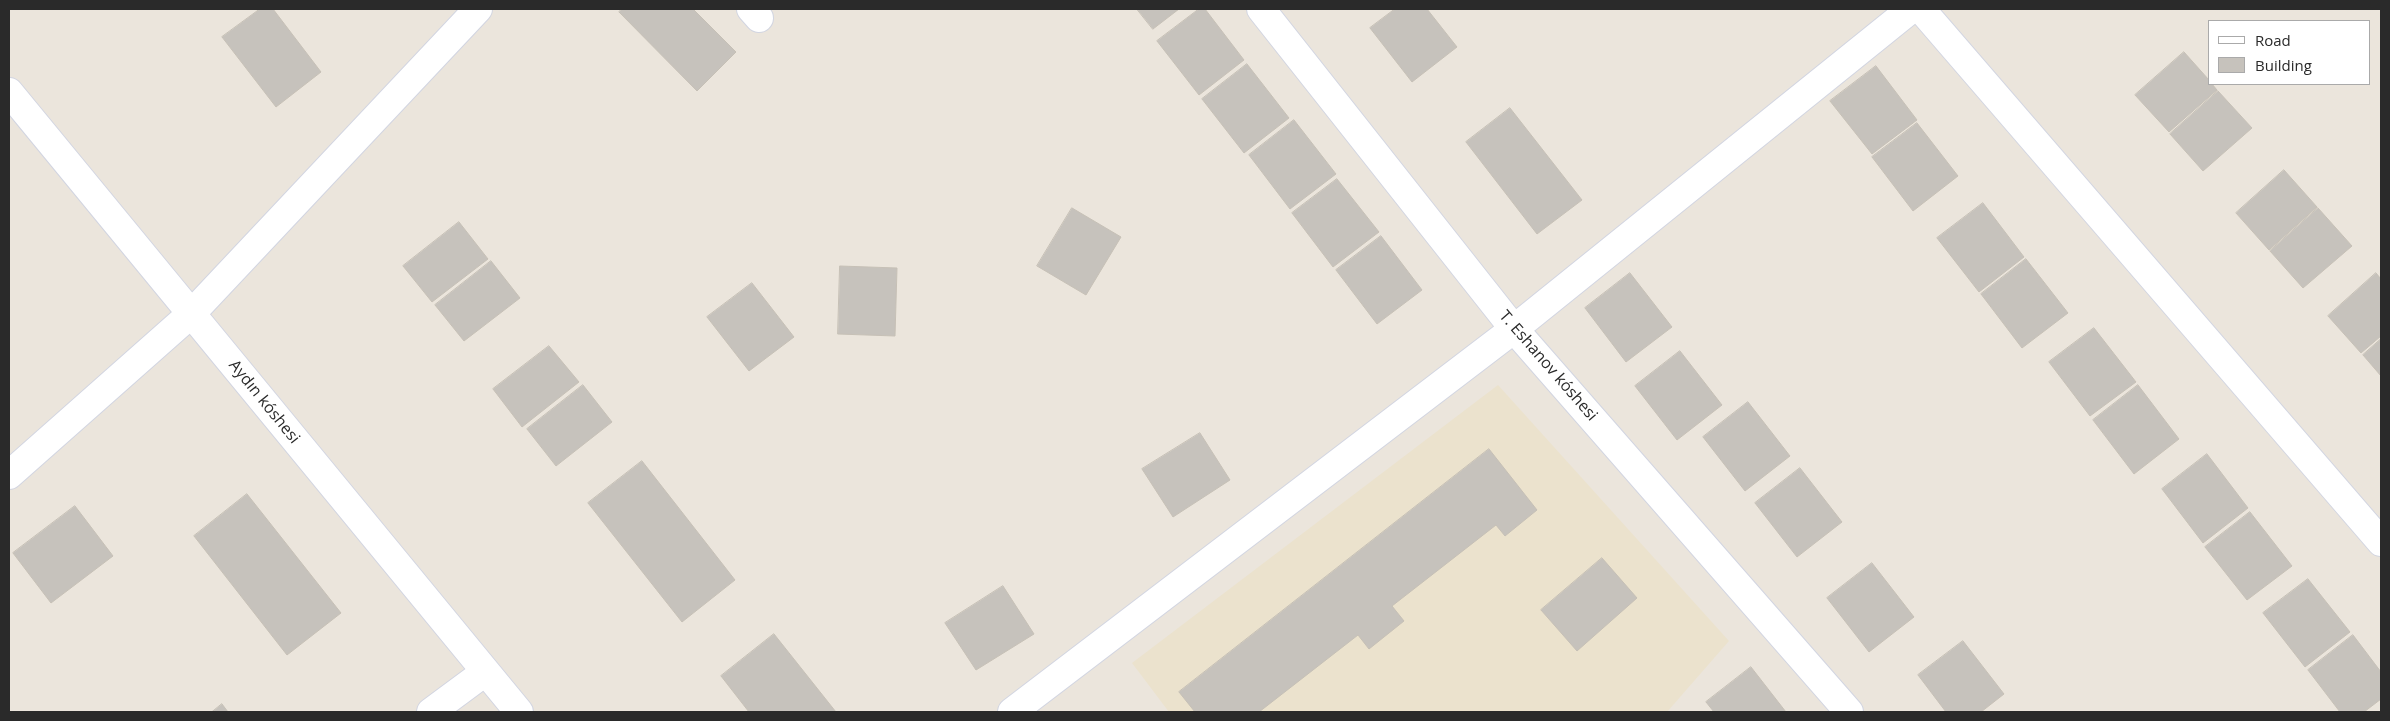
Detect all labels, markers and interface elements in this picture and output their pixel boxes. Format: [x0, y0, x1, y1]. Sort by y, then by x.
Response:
legend [2208, 20, 2370, 85]
text: Road [2255, 30, 2291, 50]
text: Building [2255, 55, 2312, 75]
street label: T. Eshanov kóshesi [1495, 307, 1601, 425]
street label: Aydın kóshesi [224, 356, 304, 448]

